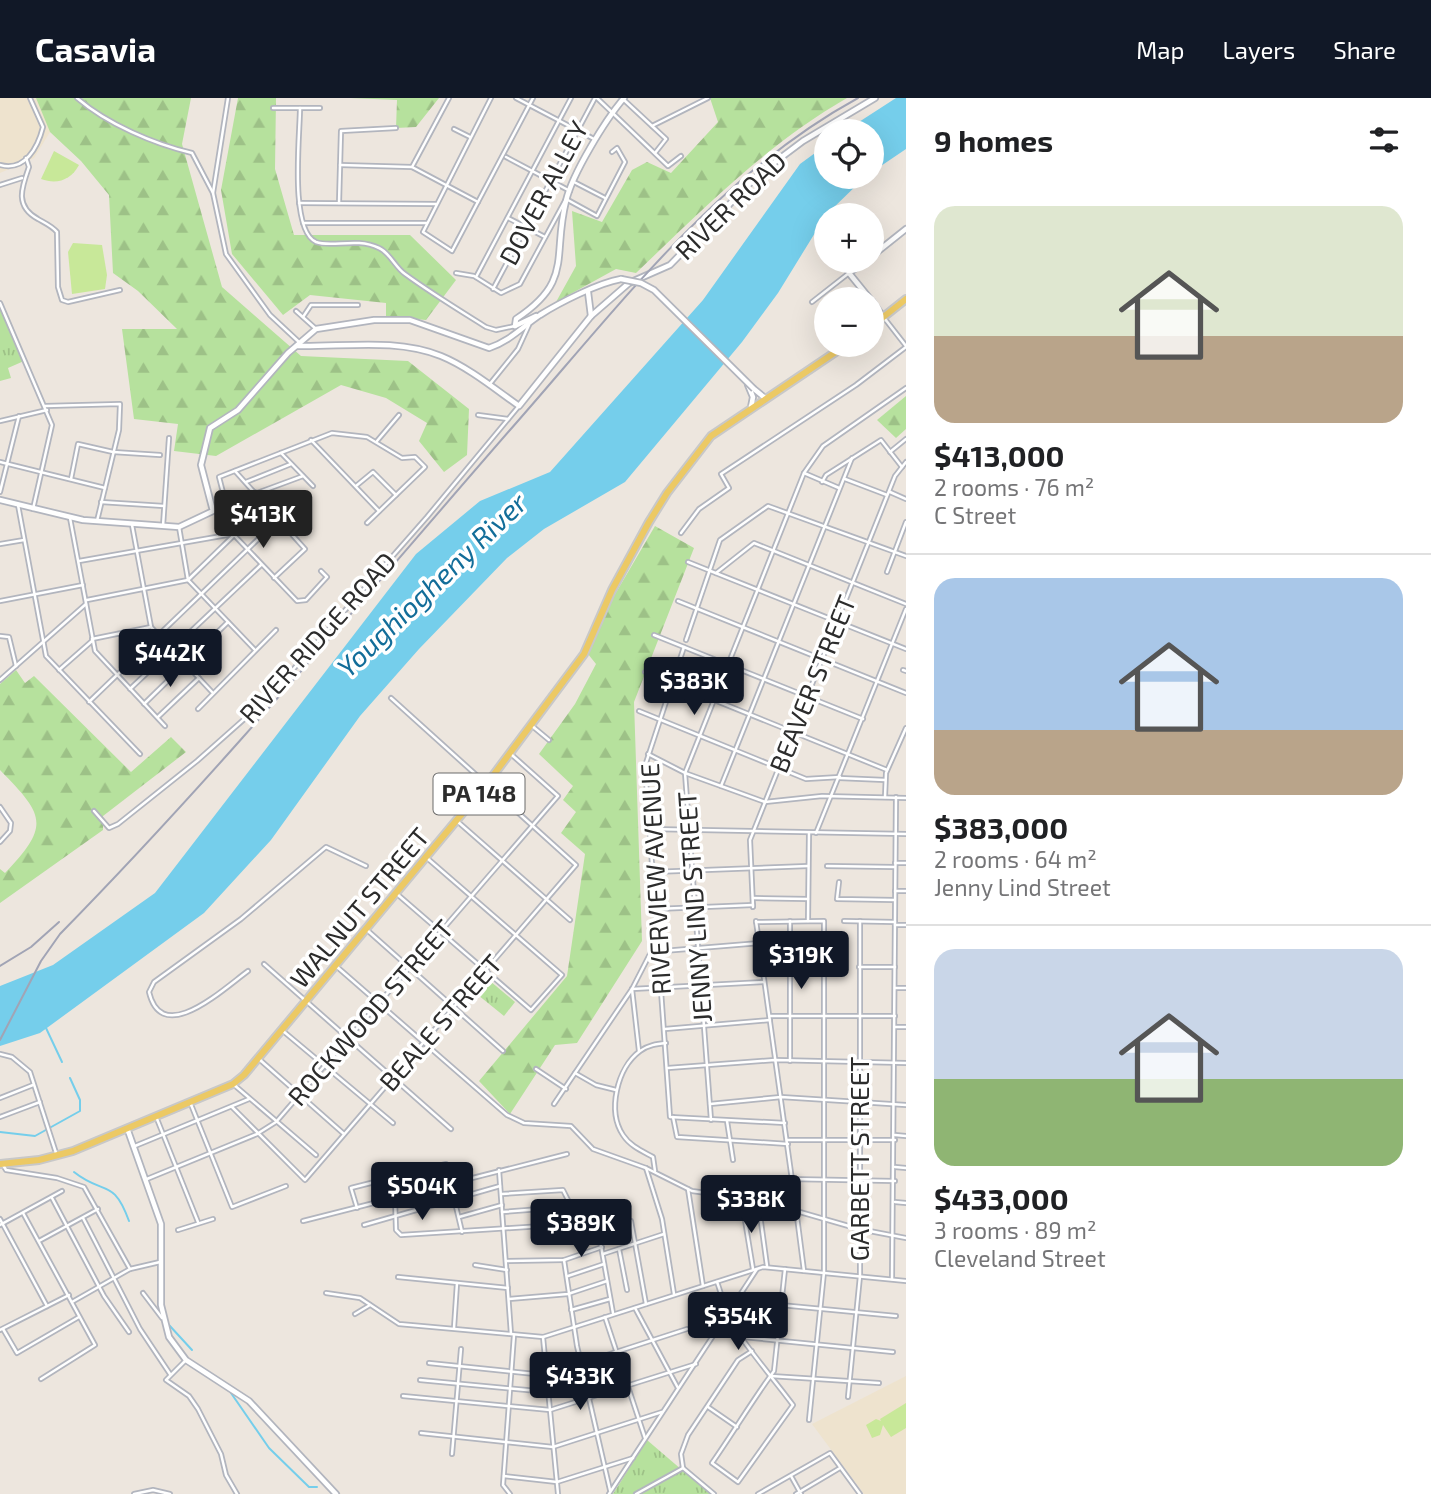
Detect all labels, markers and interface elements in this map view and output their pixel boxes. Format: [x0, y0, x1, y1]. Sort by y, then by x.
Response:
text: Casavia [35, 29, 156, 69]
text: Map [1136, 35, 1184, 64]
text: Layers [1222, 35, 1295, 64]
text: Share [1333, 35, 1396, 64]
street label: DOVER ALLEY [492, 115, 594, 269]
map controls [814, 119, 884, 357]
button: locate [814, 119, 884, 189]
icon: filters [1365, 121, 1403, 159]
text: 9 homes [934, 122, 1053, 158]
street label: RIVER ROAD [668, 144, 792, 265]
button: + [814, 203, 884, 273]
icon: home [1106, 252, 1232, 378]
button: − [814, 287, 884, 357]
text: $413,000 [934, 437, 1065, 473]
text: 2 rooms · 76 m² [934, 473, 1094, 501]
water label: Youghiogheny River [329, 484, 534, 684]
pin: $413K [214, 490, 312, 550]
text: $413K [230, 499, 296, 527]
text: C Street [934, 501, 1016, 529]
street label: RIVER RIDGE ROAD [232, 545, 402, 729]
street label: BEAVER STREET [762, 590, 861, 777]
icon: home [1106, 624, 1232, 750]
pin: $442K [121, 630, 219, 689]
text: $442K [135, 638, 205, 666]
pin: $383K [645, 658, 743, 717]
text: $383K [660, 666, 728, 694]
street label: RIVERVIEW AVENUE [633, 763, 676, 996]
road number: PA 148 [434, 774, 524, 814]
street label: JENNY LIND STREET [670, 791, 717, 1024]
text: $383,000 [934, 809, 1068, 845]
street label: WALNUT STREET [283, 821, 435, 993]
text: 2 rooms · 64 m² [934, 845, 1097, 873]
text: Jenny Lind Street [934, 873, 1111, 901]
street label: ROCKWOOD STREET [281, 913, 459, 1111]
pin: $319K [752, 932, 850, 991]
text: $319K [769, 940, 833, 968]
street label: BEALE STREET [372, 947, 508, 1097]
icon: home [1106, 995, 1232, 1121]
street label: GARBETT STREET [843, 1057, 874, 1261]
pin: $504K [373, 1162, 471, 1222]
text: $504K [387, 1171, 457, 1199]
pin: $338K [702, 1176, 800, 1235]
text: $433,000 [934, 1180, 1069, 1216]
text: $338K [717, 1184, 785, 1212]
pin: $389K [532, 1200, 630, 1259]
text: $389K [547, 1208, 615, 1236]
text: 3 rooms · 89 m² [934, 1216, 1096, 1244]
text: Cleveland Street [934, 1244, 1106, 1272]
pin: $354K [689, 1292, 787, 1352]
text: $354K [704, 1301, 772, 1329]
pin: $433K [531, 1352, 629, 1412]
text: $433K [546, 1361, 614, 1389]

